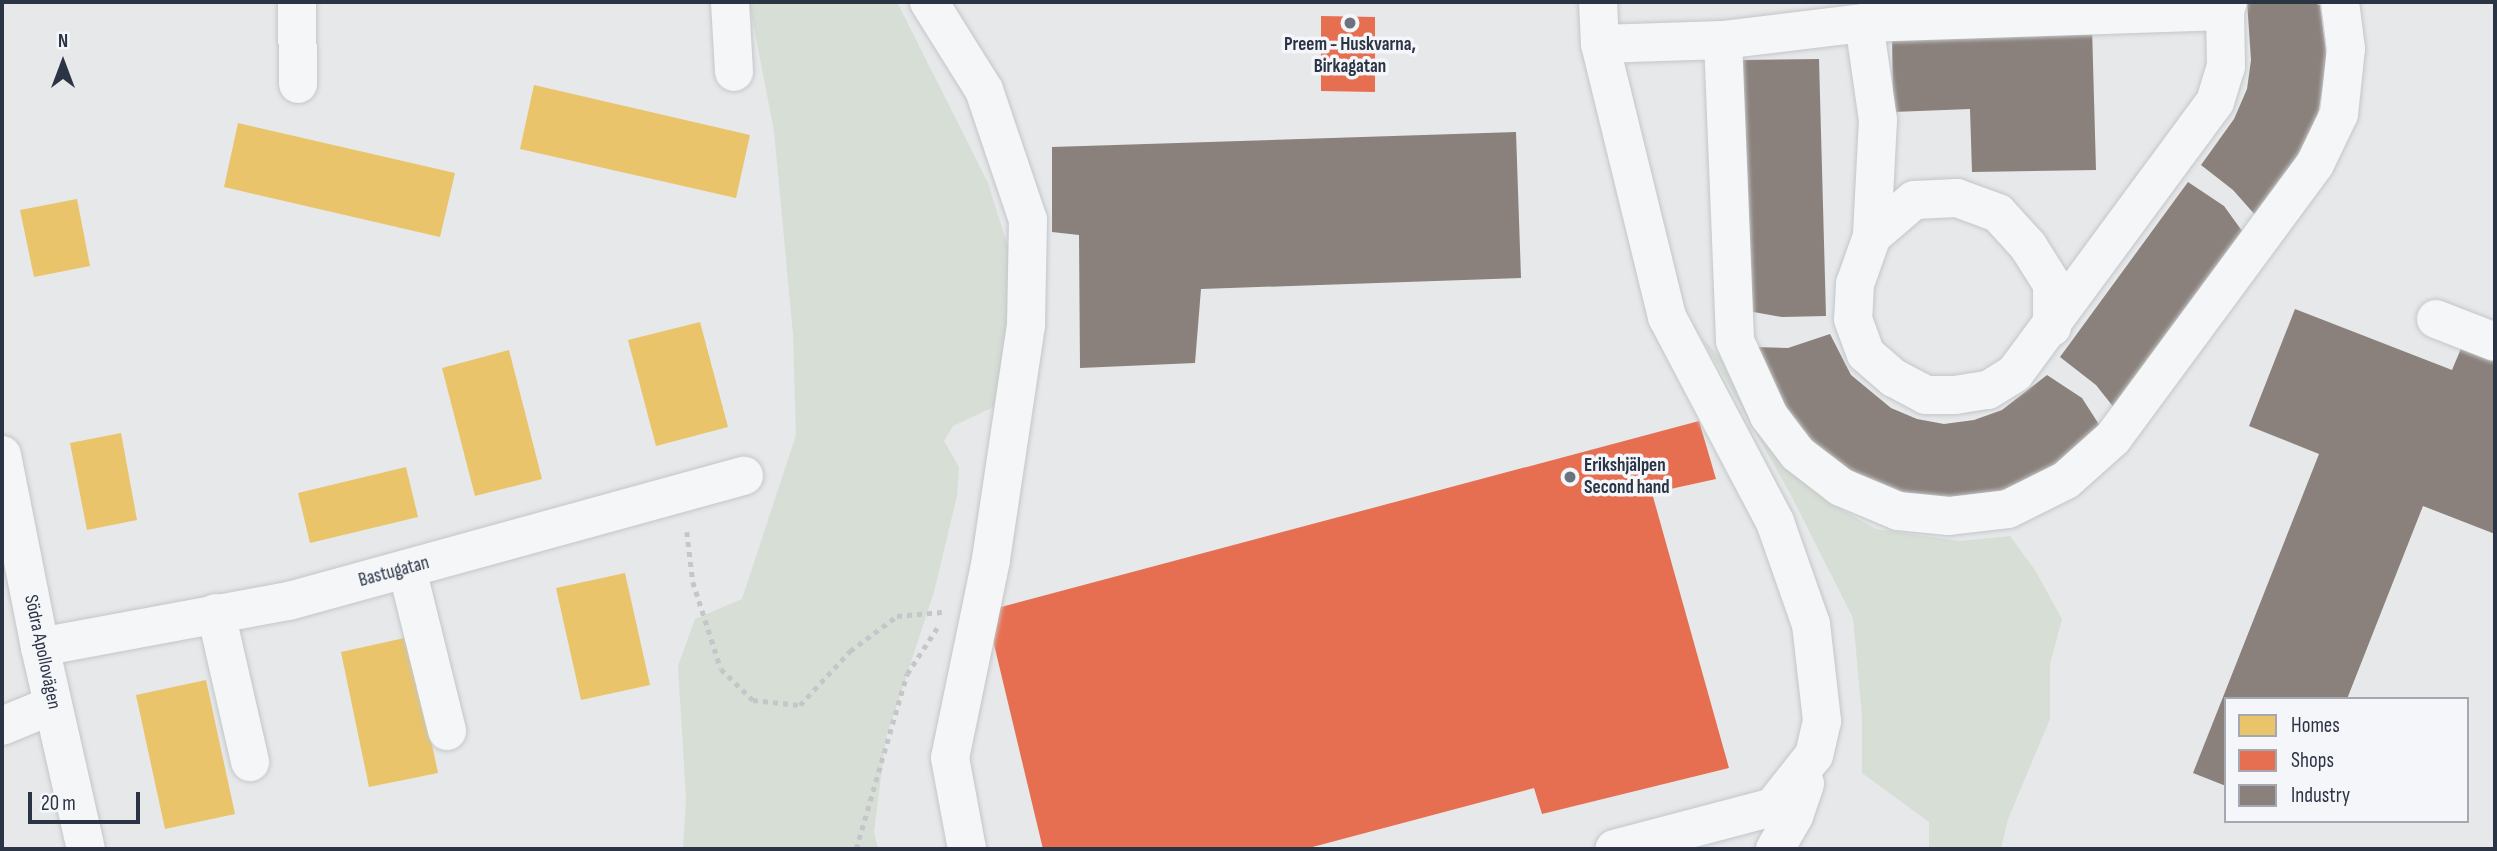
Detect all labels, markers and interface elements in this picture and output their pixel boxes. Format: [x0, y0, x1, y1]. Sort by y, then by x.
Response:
marker: Preem - Huskvarna, Birkagatan [1342, 15, 1358, 31]
north arrow [28, 28, 98, 98]
text: N [58, 30, 68, 53]
place label: Preem - Huskvarna, Birkagatan [1284, 34, 1416, 78]
place label: Erikshjälpen Second hand [1584, 455, 1670, 499]
marker: Erikshjälpen Second hand [1562, 469, 1578, 485]
street label: Bastugatan [356, 552, 432, 592]
street label: Södra Apollovägen [19, 593, 65, 711]
legend [2224, 697, 2469, 823]
text: Homes [2291, 713, 2340, 738]
text: Shops [2291, 748, 2334, 773]
scale bar [32, 778, 144, 822]
text: Industry [2291, 783, 2350, 808]
text: 20 m [41, 791, 76, 816]

